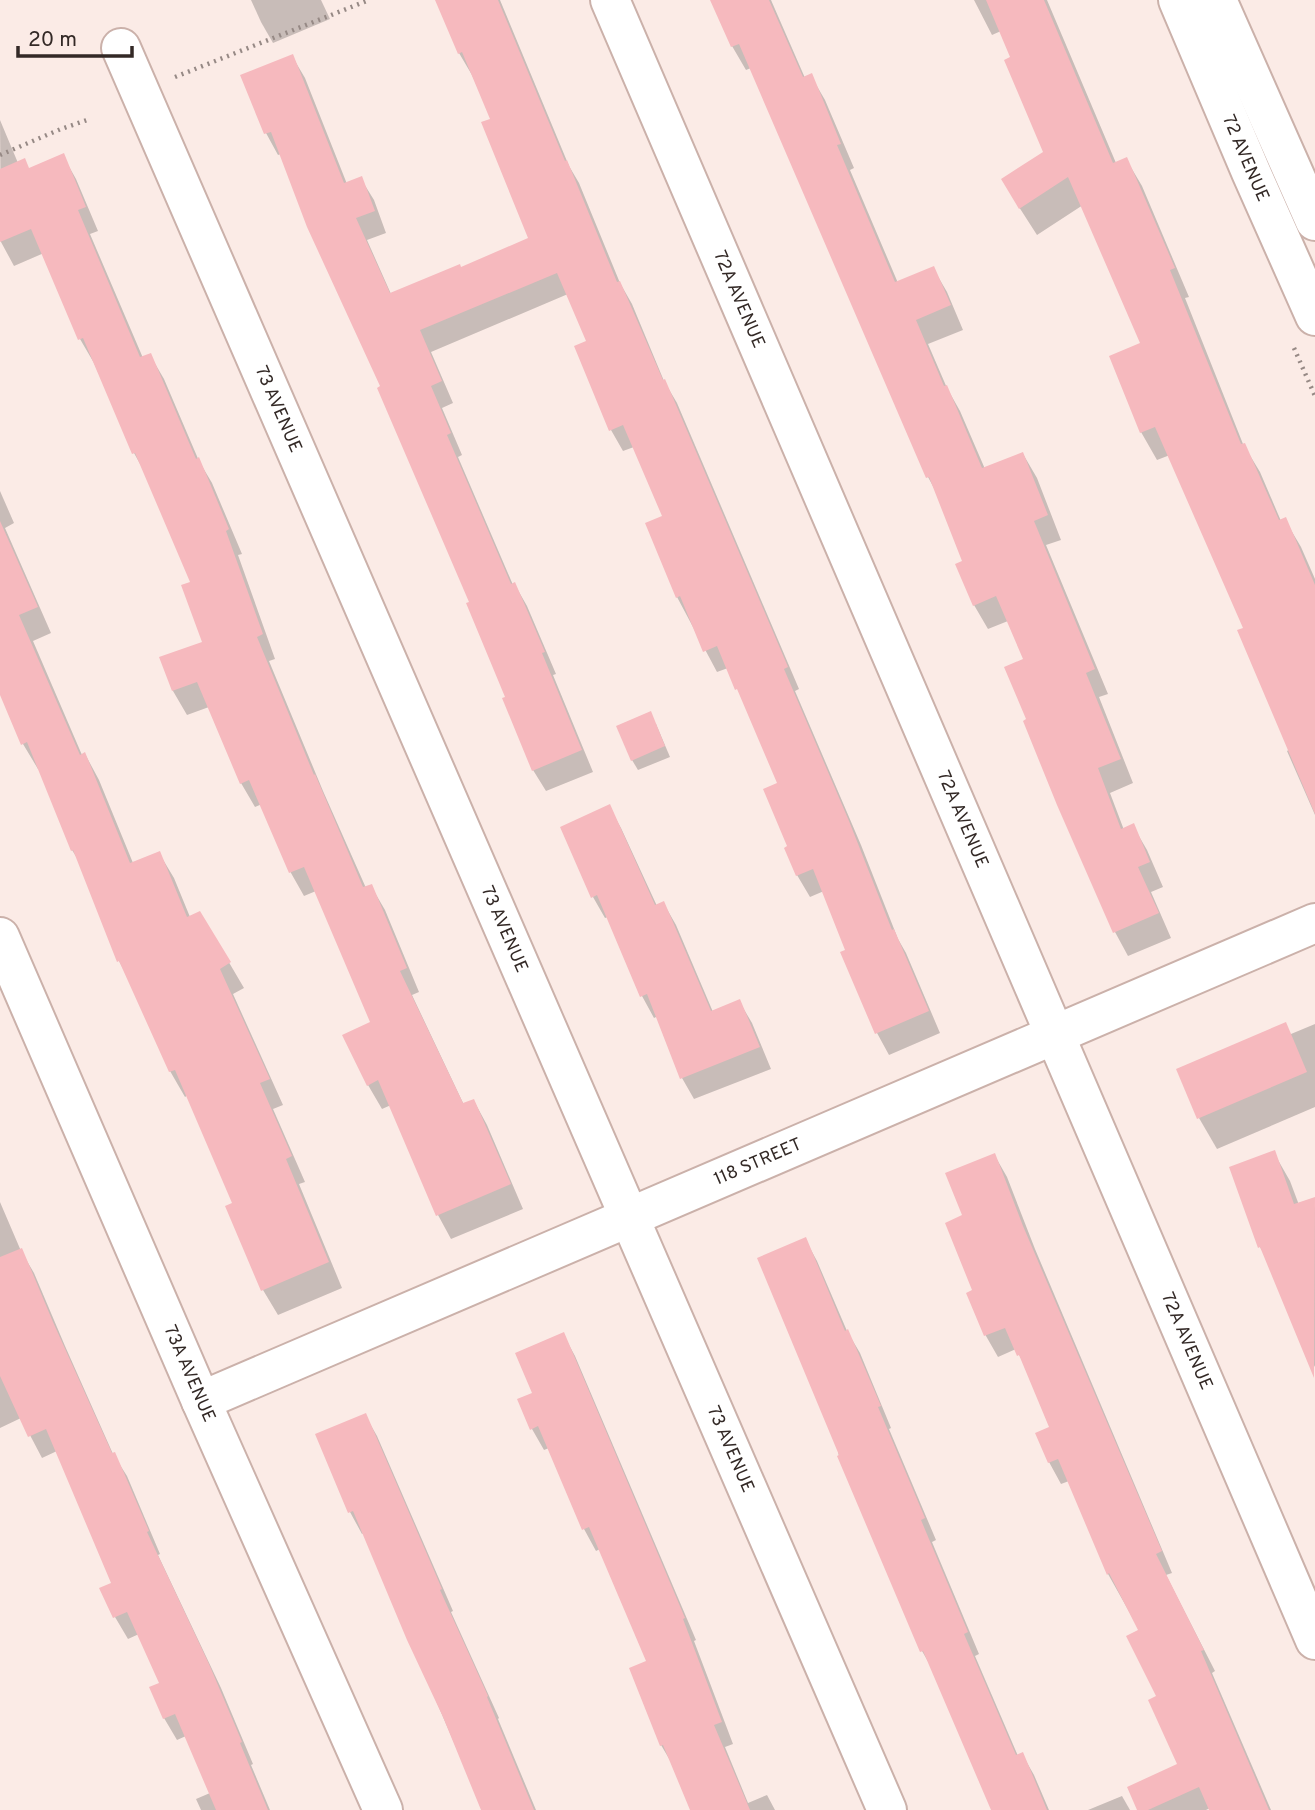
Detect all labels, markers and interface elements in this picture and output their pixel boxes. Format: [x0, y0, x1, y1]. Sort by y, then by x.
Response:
scale bar [18, 14, 131, 58]
text: 20 m [28, 27, 77, 54]
street label: 72 AVENUE [1217, 111, 1274, 205]
street label: 72A AVENUE [708, 247, 770, 352]
street label: 73 AVENUE [249, 363, 307, 456]
street label: 72A AVENUE [931, 767, 993, 872]
street label: 73 AVENUE [475, 882, 533, 976]
street label: 118 STREET [710, 1133, 805, 1191]
street label: 72A AVENUE [1156, 1289, 1218, 1394]
street label: 73A AVENUE [158, 1322, 220, 1426]
street label: 73 AVENUE [701, 1402, 759, 1496]

